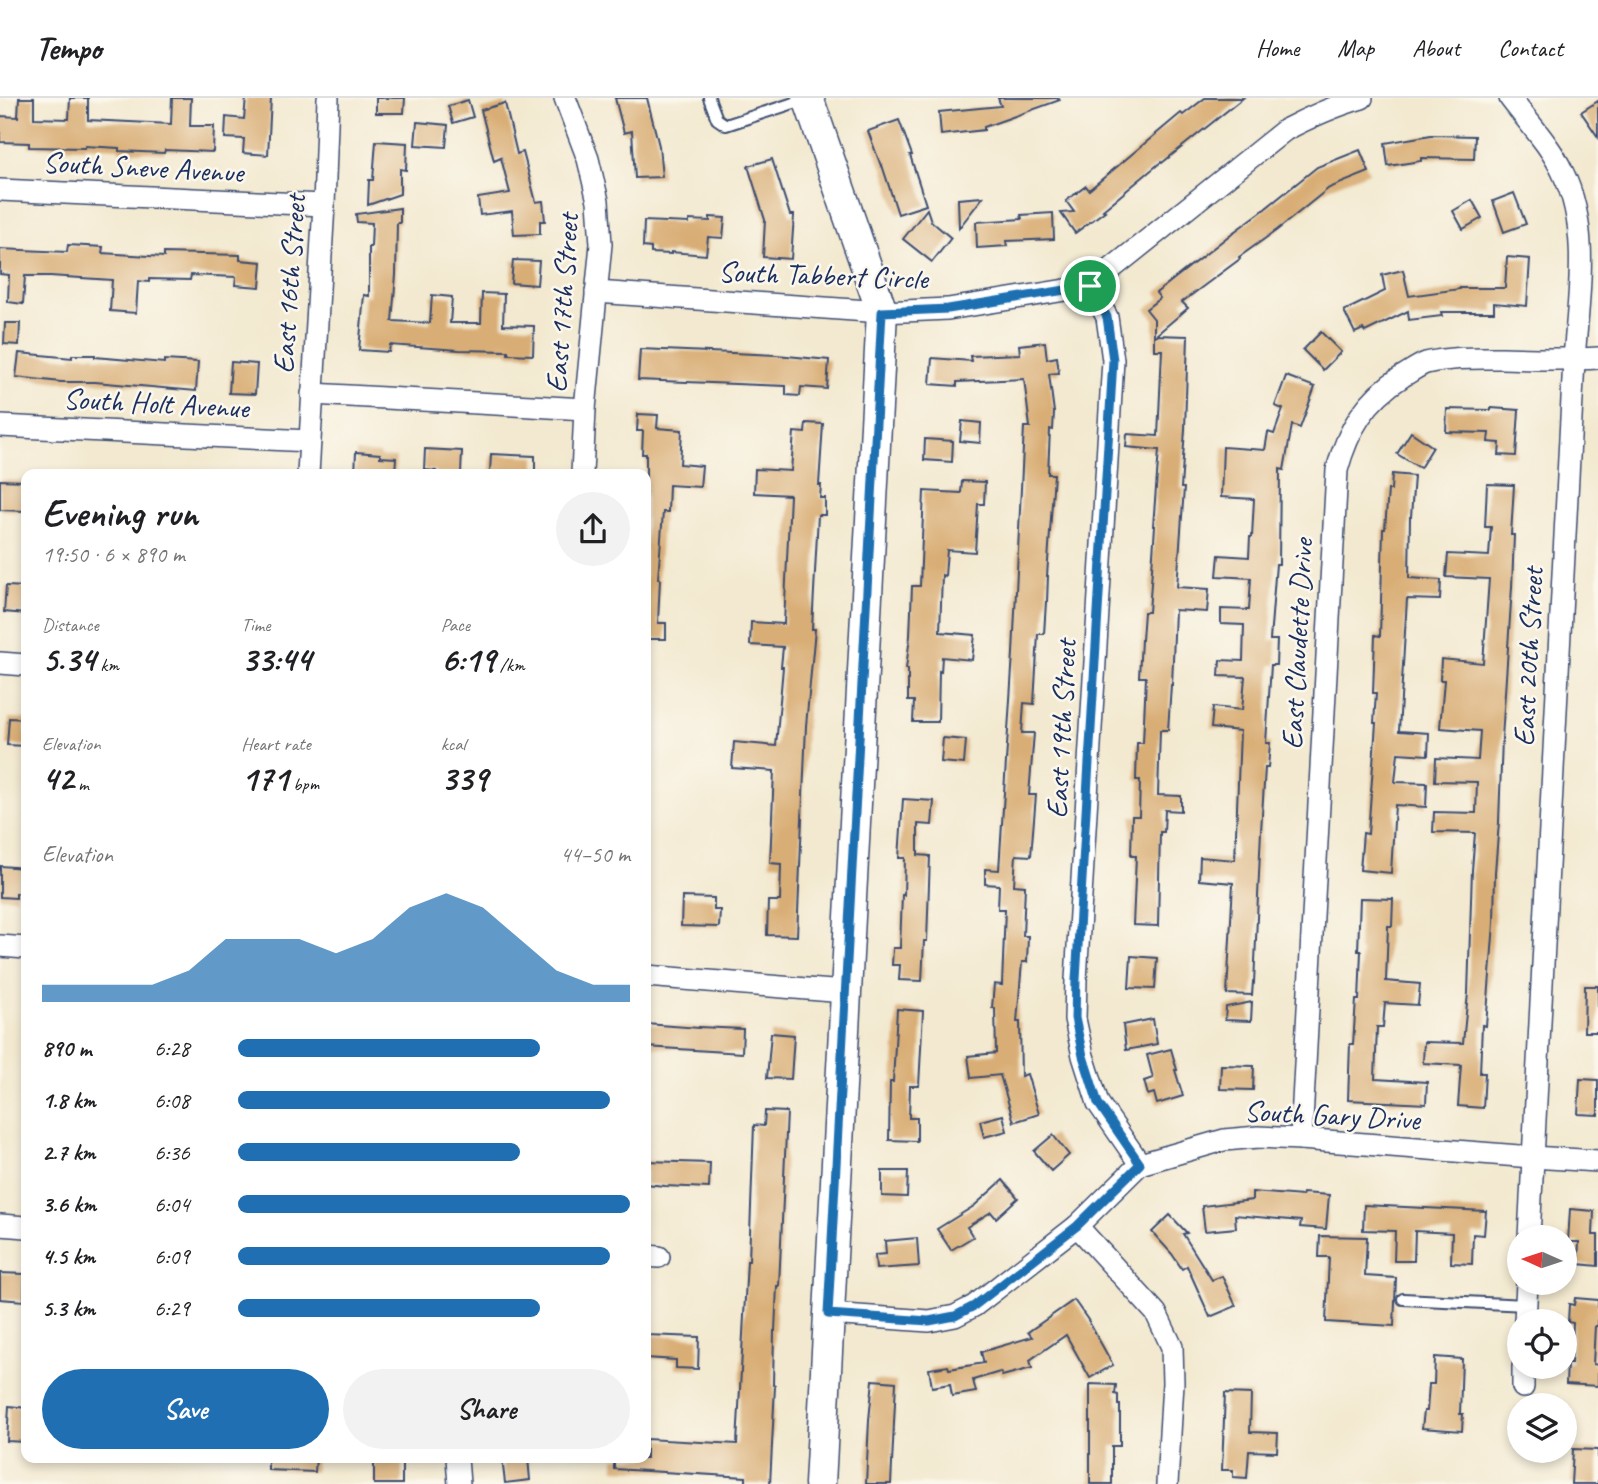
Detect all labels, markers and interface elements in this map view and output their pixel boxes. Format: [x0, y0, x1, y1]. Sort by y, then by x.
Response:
text: Tempo [35, 27, 101, 69]
text: Home [1256, 33, 1299, 63]
text: Map [1337, 33, 1374, 63]
text: About [1412, 33, 1460, 63]
text: Contact [1498, 33, 1563, 63]
street label: South Sneve Avenue [42, 143, 246, 191]
street label: East 16th Street [264, 190, 314, 375]
street label: East 17th Street [537, 209, 587, 394]
street label: South Tabbert Circle [718, 252, 931, 298]
pin [1060, 256, 1120, 316]
icon: arrive [1071, 267, 1109, 305]
street label: South Holt Avenue [62, 379, 252, 427]
text: Evening run [42, 490, 198, 537]
button: share [556, 492, 630, 566]
street label: East Claudette Drive [1273, 535, 1322, 750]
text: 19:50 · 6 × 890 m [42, 540, 185, 569]
street label: East 20th Street [1504, 564, 1552, 747]
text: Distance [42, 613, 99, 637]
text: Time [241, 613, 270, 637]
text: Pace [441, 613, 470, 637]
street label: East 19th Street [1037, 636, 1085, 819]
text: 5.34 [42, 637, 96, 682]
text: 33:44 [241, 637, 311, 682]
text: 6:19 [441, 637, 495, 682]
text: km [96, 653, 119, 677]
text: /km [495, 653, 525, 677]
text: Elevation [42, 732, 100, 756]
text: Heart rate [241, 732, 311, 756]
text: kcal [441, 732, 466, 756]
text: 42 [42, 756, 74, 801]
text: 171 [241, 756, 288, 801]
text: 339 [441, 756, 488, 801]
text: m [74, 772, 89, 796]
text: bpm [288, 772, 319, 796]
text: Elevation [42, 840, 113, 869]
text: 44–50 m [560, 840, 630, 869]
text: 890 m [42, 1034, 91, 1063]
text: 6:28 [154, 1034, 190, 1063]
text: 1.8 km [42, 1086, 96, 1115]
text: 6:08 [154, 1086, 190, 1115]
street label: South Gary Drive [1243, 1091, 1423, 1139]
text: 2.7 km [42, 1138, 95, 1167]
text: 6:36 [154, 1138, 190, 1167]
text: 3.6 km [42, 1190, 96, 1219]
text: 6:04 [154, 1190, 190, 1219]
north arrow [1507, 1225, 1577, 1295]
map controls [1507, 1225, 1577, 1463]
text: 4.5 km [42, 1242, 95, 1271]
text: 6:09 [154, 1242, 190, 1271]
text: 5.3 km [42, 1294, 95, 1323]
text: 6:29 [154, 1294, 190, 1323]
button: locate [1507, 1309, 1577, 1379]
button: Save [42, 1369, 329, 1449]
button: Share [343, 1369, 630, 1449]
button: layers [1507, 1393, 1577, 1463]

